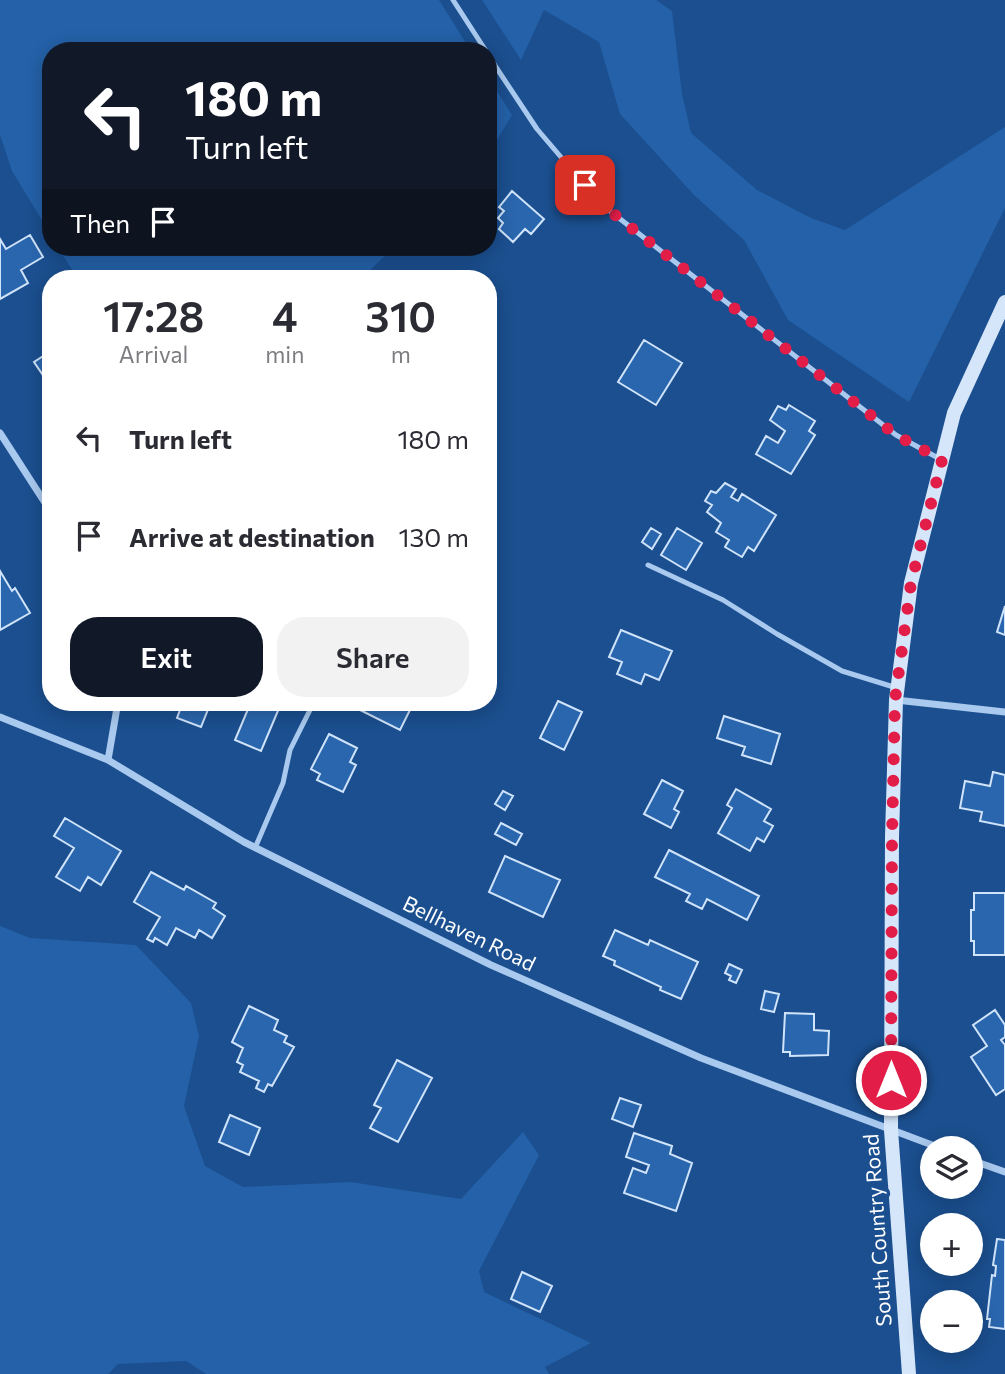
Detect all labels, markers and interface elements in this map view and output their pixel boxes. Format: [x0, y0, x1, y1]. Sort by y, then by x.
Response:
text: 180 m [185, 66, 322, 126]
icon: left [70, 70, 161, 161]
text: Turn left [185, 126, 309, 166]
pin [555, 155, 615, 215]
icon: arrive [566, 166, 604, 204]
icon: arrive [144, 203, 182, 241]
text: Then [70, 207, 130, 238]
text: 17:28 [103, 289, 204, 341]
text: 4 [272, 289, 298, 341]
text: 310 [365, 289, 436, 341]
text: Arrival [119, 340, 188, 368]
text: min [265, 340, 304, 368]
text: m [391, 340, 411, 368]
icon: left [70, 419, 108, 457]
text: Turn left [129, 423, 232, 454]
text: 180 m [397, 423, 469, 454]
icon: arrive [70, 517, 108, 555]
text: Arrive at destination [129, 521, 375, 552]
text: 130 m [398, 521, 469, 552]
button: Exit [70, 617, 263, 697]
button: Share [277, 617, 469, 697]
street label: Bellhaven Road [399, 890, 540, 976]
position arrow [854, 1043, 928, 1117]
street label: South Country Road [857, 1133, 896, 1327]
map controls [920, 1136, 983, 1353]
button: layers [920, 1136, 983, 1199]
button: + [920, 1213, 983, 1276]
button: − [920, 1290, 983, 1353]

